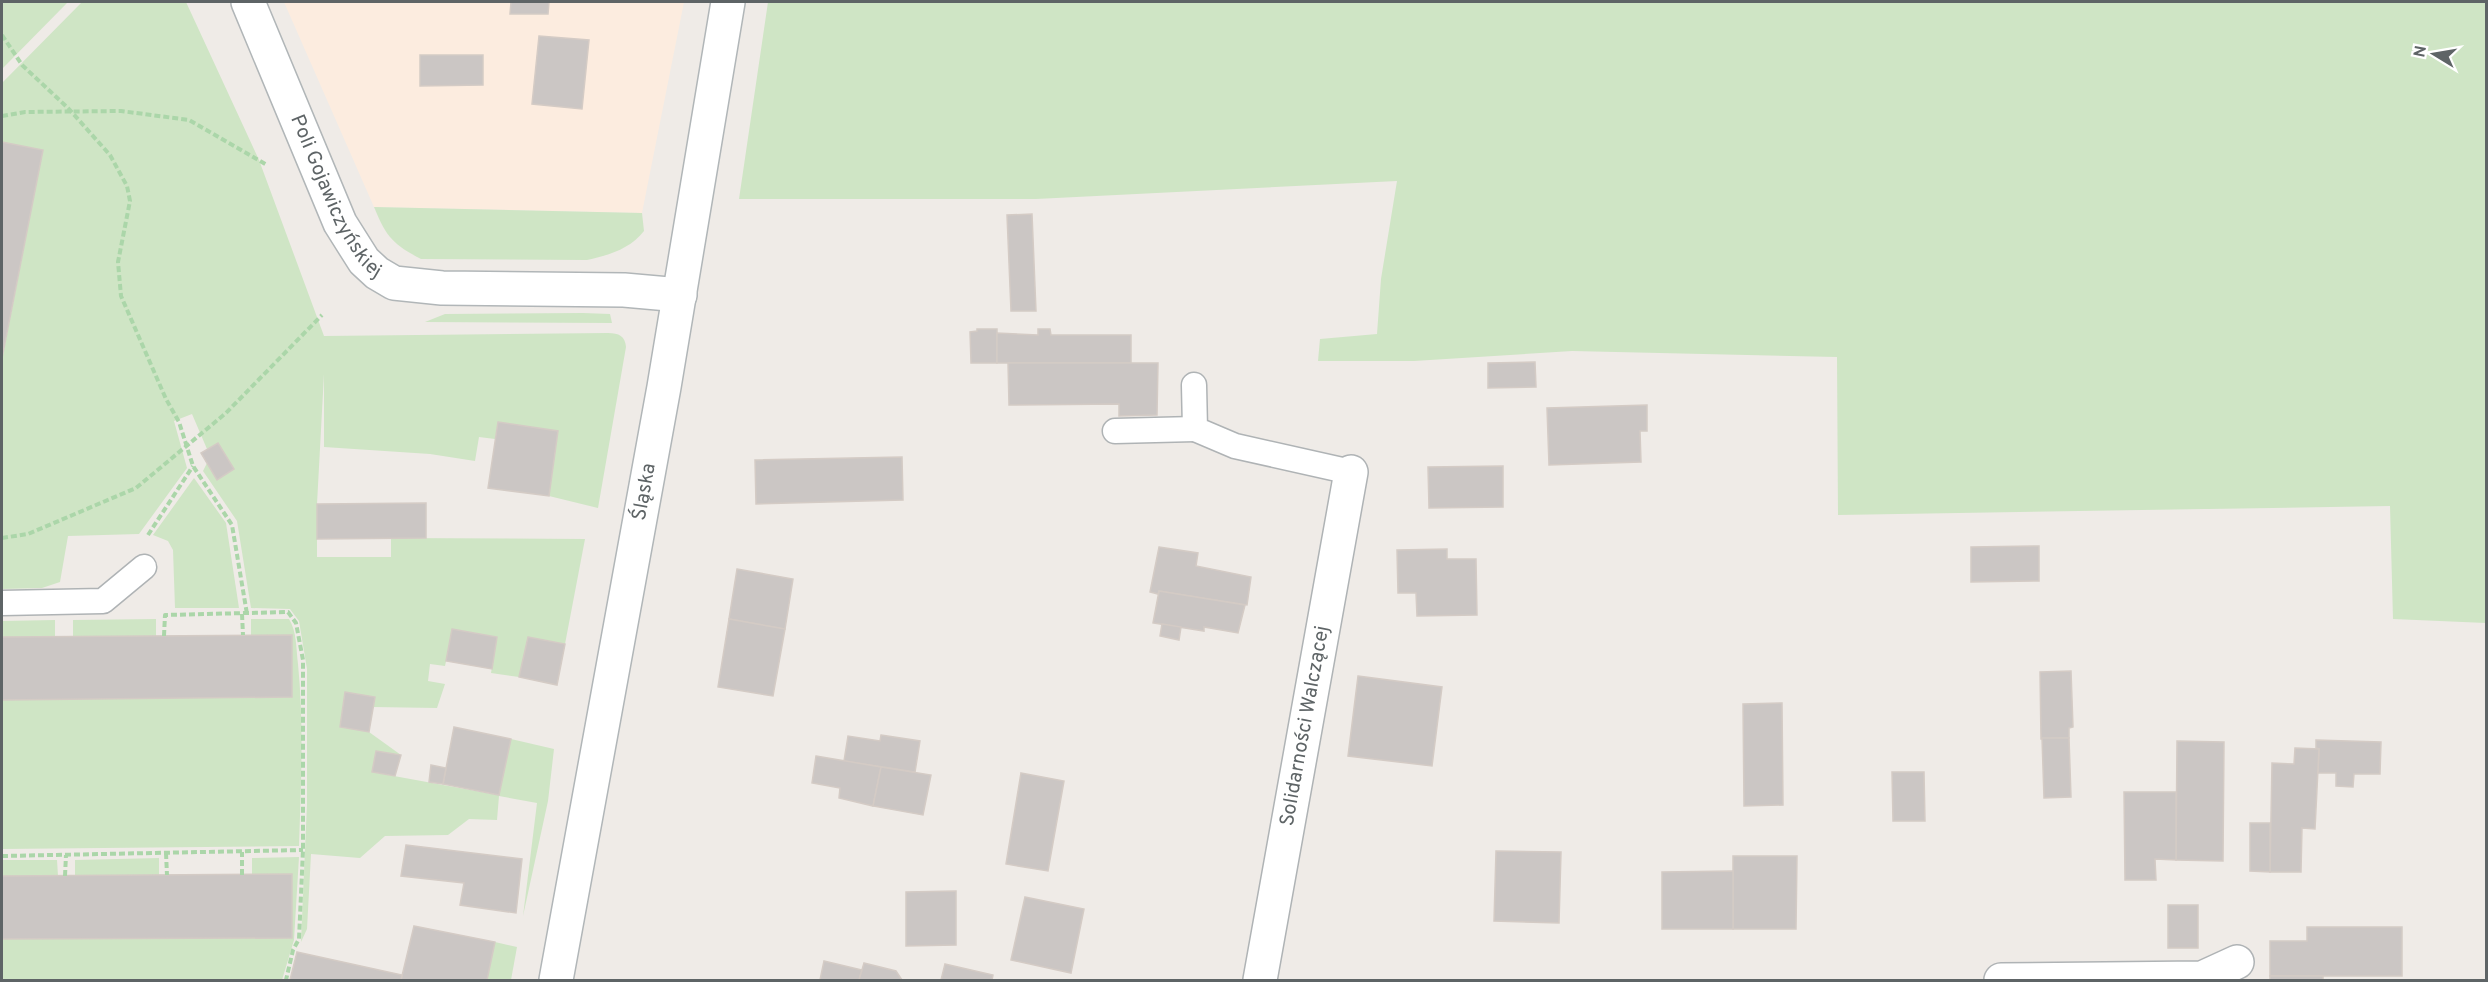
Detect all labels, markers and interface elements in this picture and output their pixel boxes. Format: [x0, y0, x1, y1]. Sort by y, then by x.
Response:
north arrow [2404, 24, 2464, 84]
text: N [2410, 44, 2432, 59]
street label: Poli Gojawiczyńskiej [283, 111, 386, 286]
street label: Śląska [625, 461, 663, 523]
street label: Solidarności Walczącej [1275, 624, 1336, 828]

